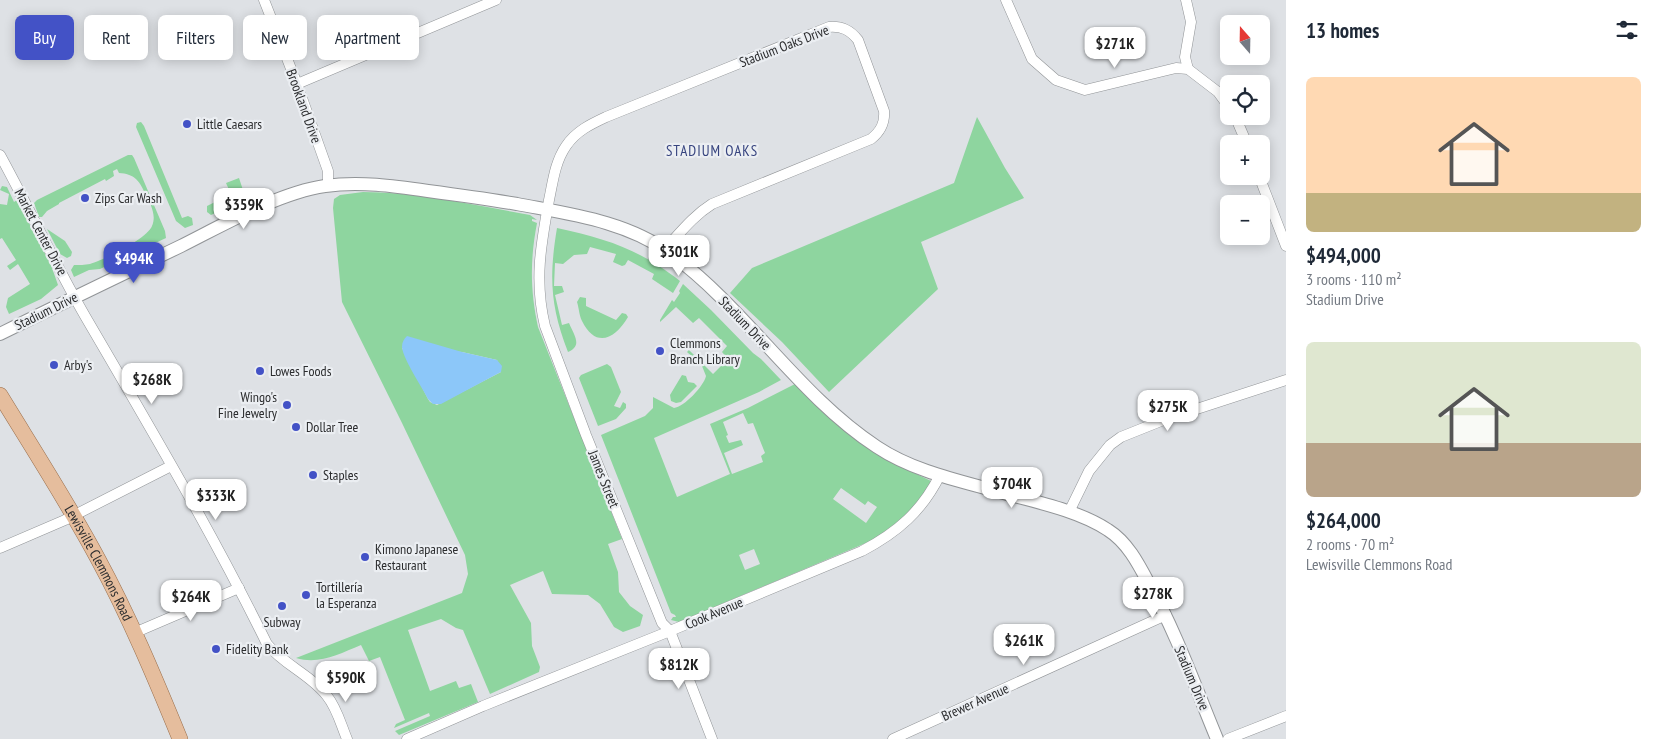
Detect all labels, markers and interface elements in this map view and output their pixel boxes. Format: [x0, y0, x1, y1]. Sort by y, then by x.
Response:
chip: Buy [15, 15, 74, 60]
chip: Rent [84, 15, 148, 60]
chip: Filters [158, 15, 233, 60]
chip: New [243, 15, 307, 60]
chip: Apartment [317, 15, 419, 60]
north arrow [1220, 15, 1270, 65]
map controls [1220, 15, 1270, 245]
icon: filters [1613, 16, 1641, 44]
text: 13 homes [1306, 17, 1379, 44]
street label: Stadium Oaks Drive [737, 21, 832, 71]
pin: $271K [1080, 27, 1150, 69]
text: $271K [1096, 33, 1134, 53]
street label: Brookland Drive [282, 67, 326, 146]
button: locate [1220, 75, 1270, 125]
icon: home [1429, 109, 1519, 199]
place label: Little Caesars [197, 115, 262, 133]
marker: Little Caesars [181, 118, 193, 130]
button: + [1220, 135, 1270, 185]
district label: STADIUM OAKS [666, 141, 758, 160]
street label: Market Center Drive [11, 185, 72, 279]
pin: $359K [209, 188, 279, 230]
place label: Zips Car Wash [95, 189, 162, 207]
marker: Zips Car Wash [79, 192, 91, 204]
text: $359K [225, 194, 263, 214]
button: − [1220, 195, 1270, 245]
pin: $301K [644, 234, 714, 277]
text: $301K [660, 241, 698, 261]
pin: $494K [99, 242, 169, 284]
text: $494,000 [1306, 242, 1381, 269]
text: $494K [115, 248, 153, 268]
text: 3 rooms · 110 m² [1306, 269, 1402, 289]
street label: Stadium Drive [11, 288, 81, 334]
text: Stadium Drive [1306, 289, 1384, 309]
street label: Stadium Drive [715, 292, 775, 354]
place label: Clemmons Branch Library [670, 334, 740, 368]
marker: Clemmons Branch Library [654, 345, 666, 357]
place label: Arby's [64, 356, 92, 374]
marker: Arby's [48, 359, 60, 371]
pin: $268K [117, 362, 187, 405]
place label: Lowes Foods [270, 362, 332, 380]
marker: Lowes Foods [254, 365, 266, 377]
text: $268K [133, 369, 171, 389]
icon: home [1429, 374, 1519, 464]
place label: Wingo's Fine Jewelry [218, 388, 278, 422]
pin: $275K [1133, 390, 1203, 432]
text: $275K [1149, 396, 1187, 416]
marker: Wingo's Fine Jewelry [281, 399, 293, 411]
place label: Dollar Tree [306, 418, 359, 436]
marker: Dollar Tree [290, 421, 302, 433]
street label: James Street [584, 447, 624, 511]
place label: Staples [323, 466, 359, 484]
pin: $704K [977, 466, 1047, 509]
marker: Staples [307, 469, 319, 481]
text: $704K [993, 473, 1031, 493]
pin: $333K [181, 478, 251, 521]
text: $333K [197, 485, 235, 505]
street label: Lewisville Clemmons Road [61, 502, 137, 624]
text: $264,000 [1306, 507, 1381, 534]
text: 2 rooms · 70 m² [1306, 534, 1394, 554]
place label: Kimono Japanese Restaurant [375, 540, 459, 574]
marker: Kimono Japanese Restaurant [359, 551, 371, 563]
text: Lewisville Clemmons Road [1306, 554, 1452, 574]
pin: $278K [1118, 576, 1188, 619]
place label: Tortillería la Esperanza [316, 578, 377, 612]
pin: $264K [156, 580, 226, 622]
text: $278K [1134, 583, 1172, 603]
text: $264K [172, 586, 210, 606]
marker: Tortillería la Esperanza [300, 589, 312, 601]
street label: Cook Avenue [682, 593, 746, 633]
marker: Subway [276, 600, 288, 612]
place label: Subway [263, 613, 301, 631]
pin: $261K [989, 624, 1059, 666]
text: $261K [1005, 630, 1043, 650]
place label: Fidelity Bank [226, 640, 289, 658]
marker: Fidelity Bank [210, 643, 222, 655]
street label: Stadium Drive [1170, 643, 1214, 713]
pin: $812K [644, 648, 714, 690]
text: $812K [660, 654, 698, 674]
pin: $590K [311, 660, 381, 703]
text: $590K [327, 667, 365, 687]
street label: Brewer Avenue [939, 679, 1012, 725]

